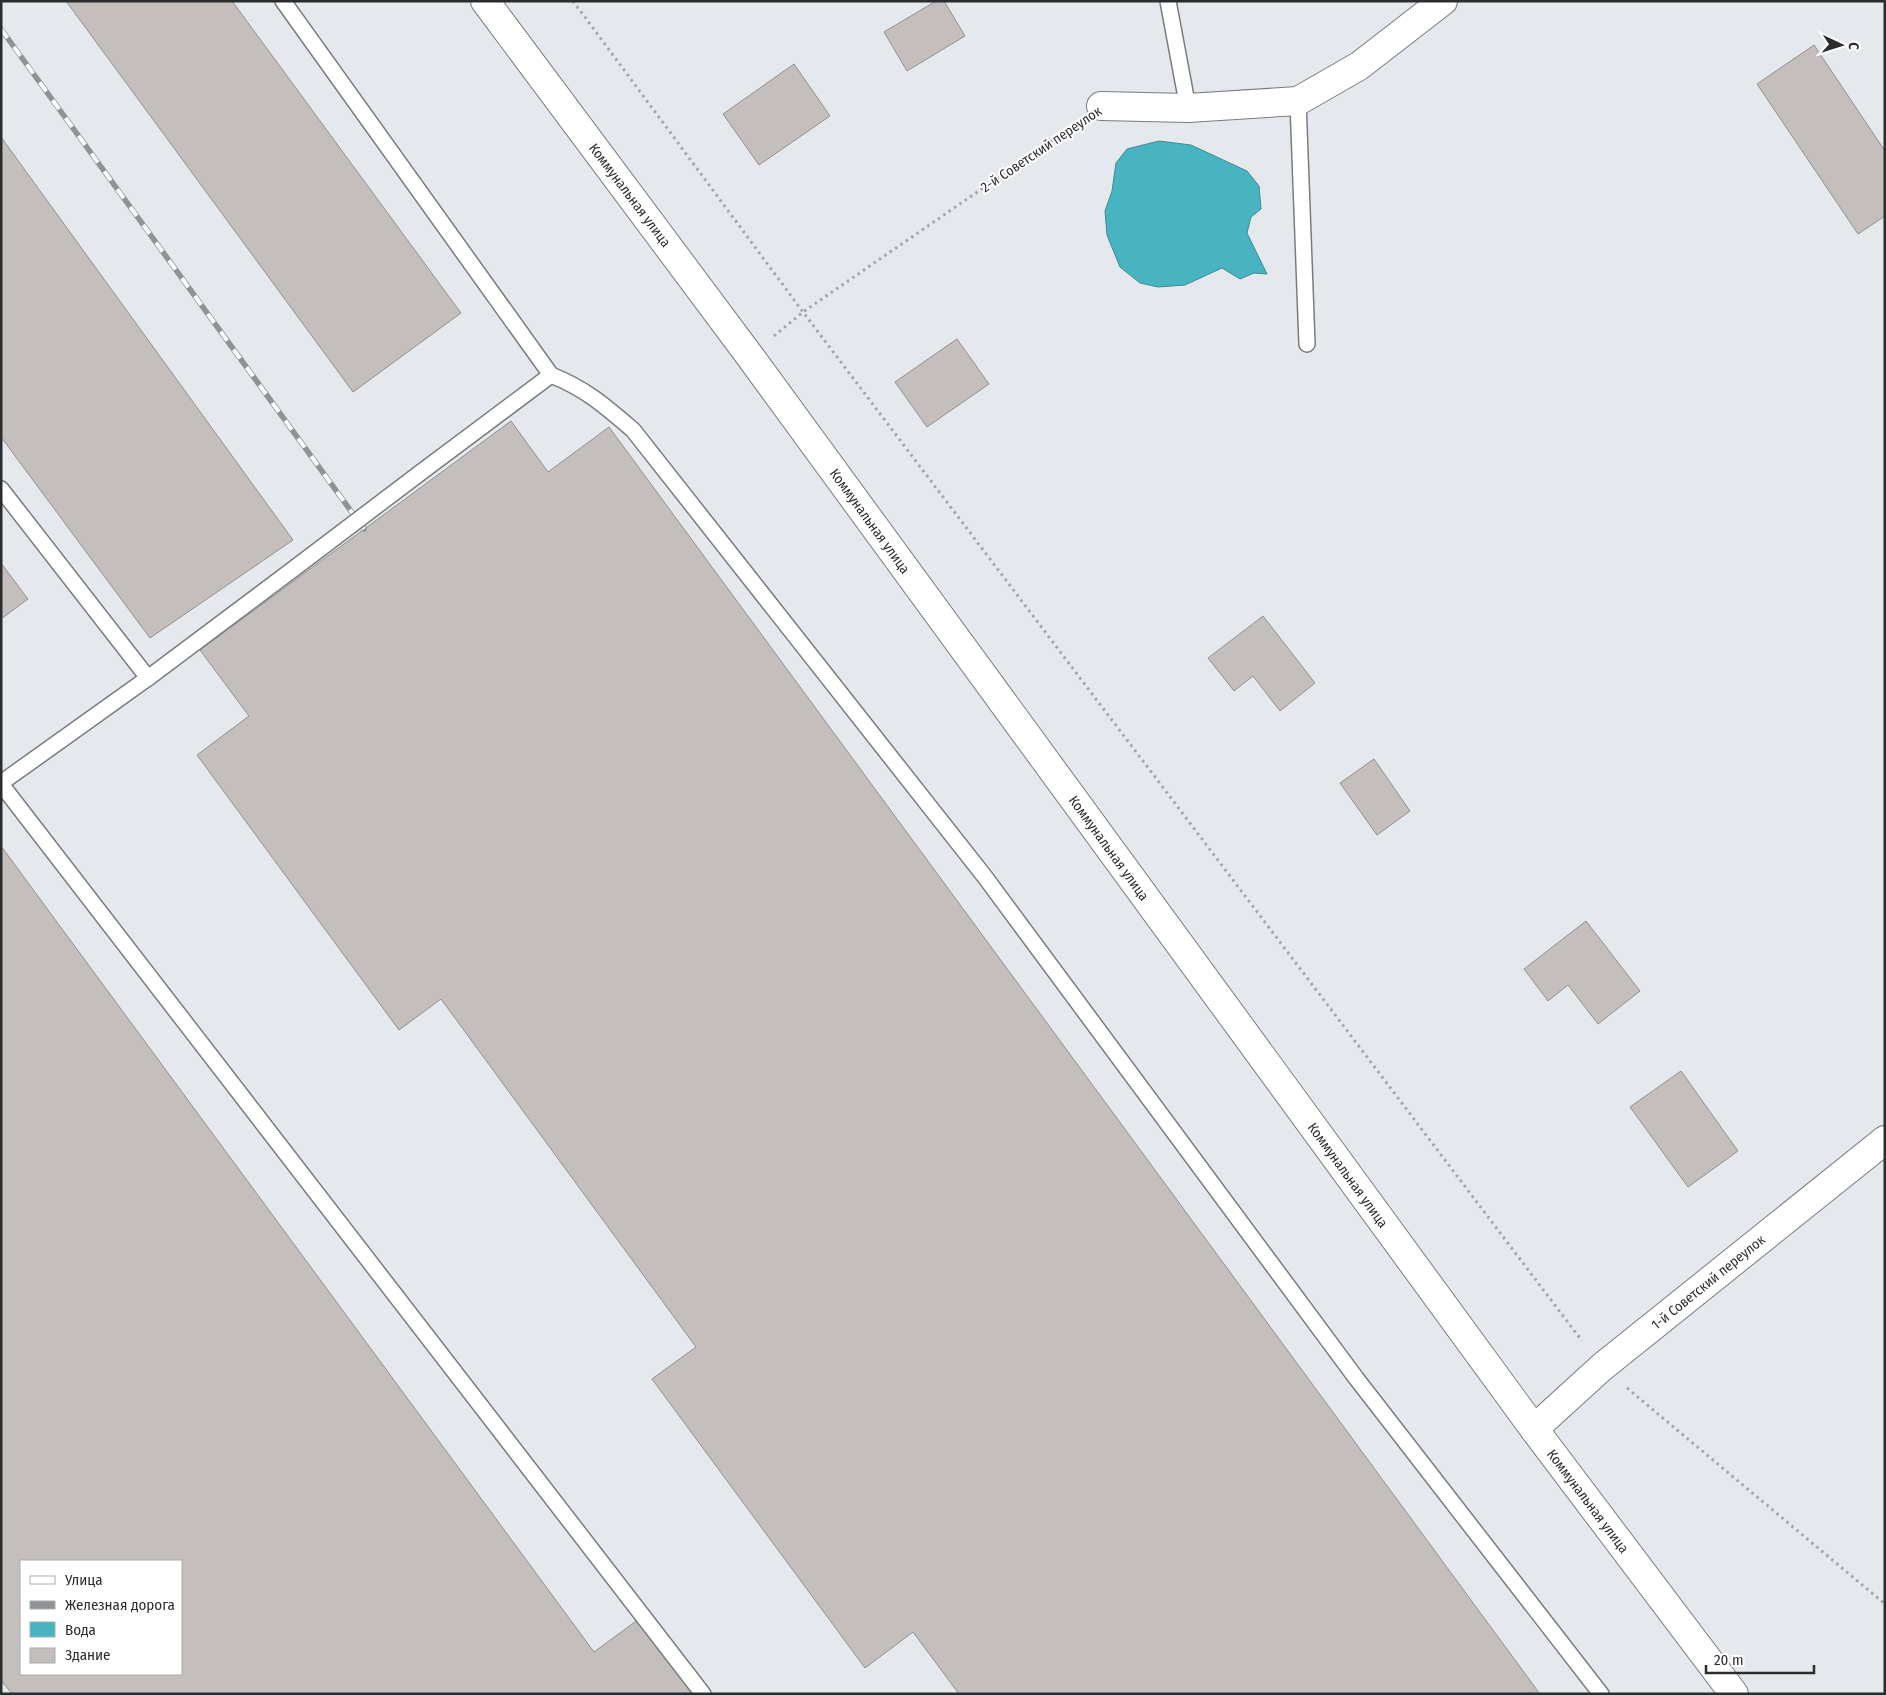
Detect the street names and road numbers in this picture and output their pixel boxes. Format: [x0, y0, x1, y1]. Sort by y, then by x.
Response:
street label: 2-й Советский переулок [978, 102, 1105, 196]
street label: Коммунальная улица [585, 140, 674, 251]
street label: Коммунальная улица [826, 466, 913, 577]
street label: Коммунальная улица [1065, 793, 1152, 904]
street label: Коммунальная улица [1304, 1120, 1391, 1231]
street label: 1-й Советский переулок [1648, 1231, 1769, 1333]
street label: Коммунальная улица [1543, 1446, 1632, 1557]

